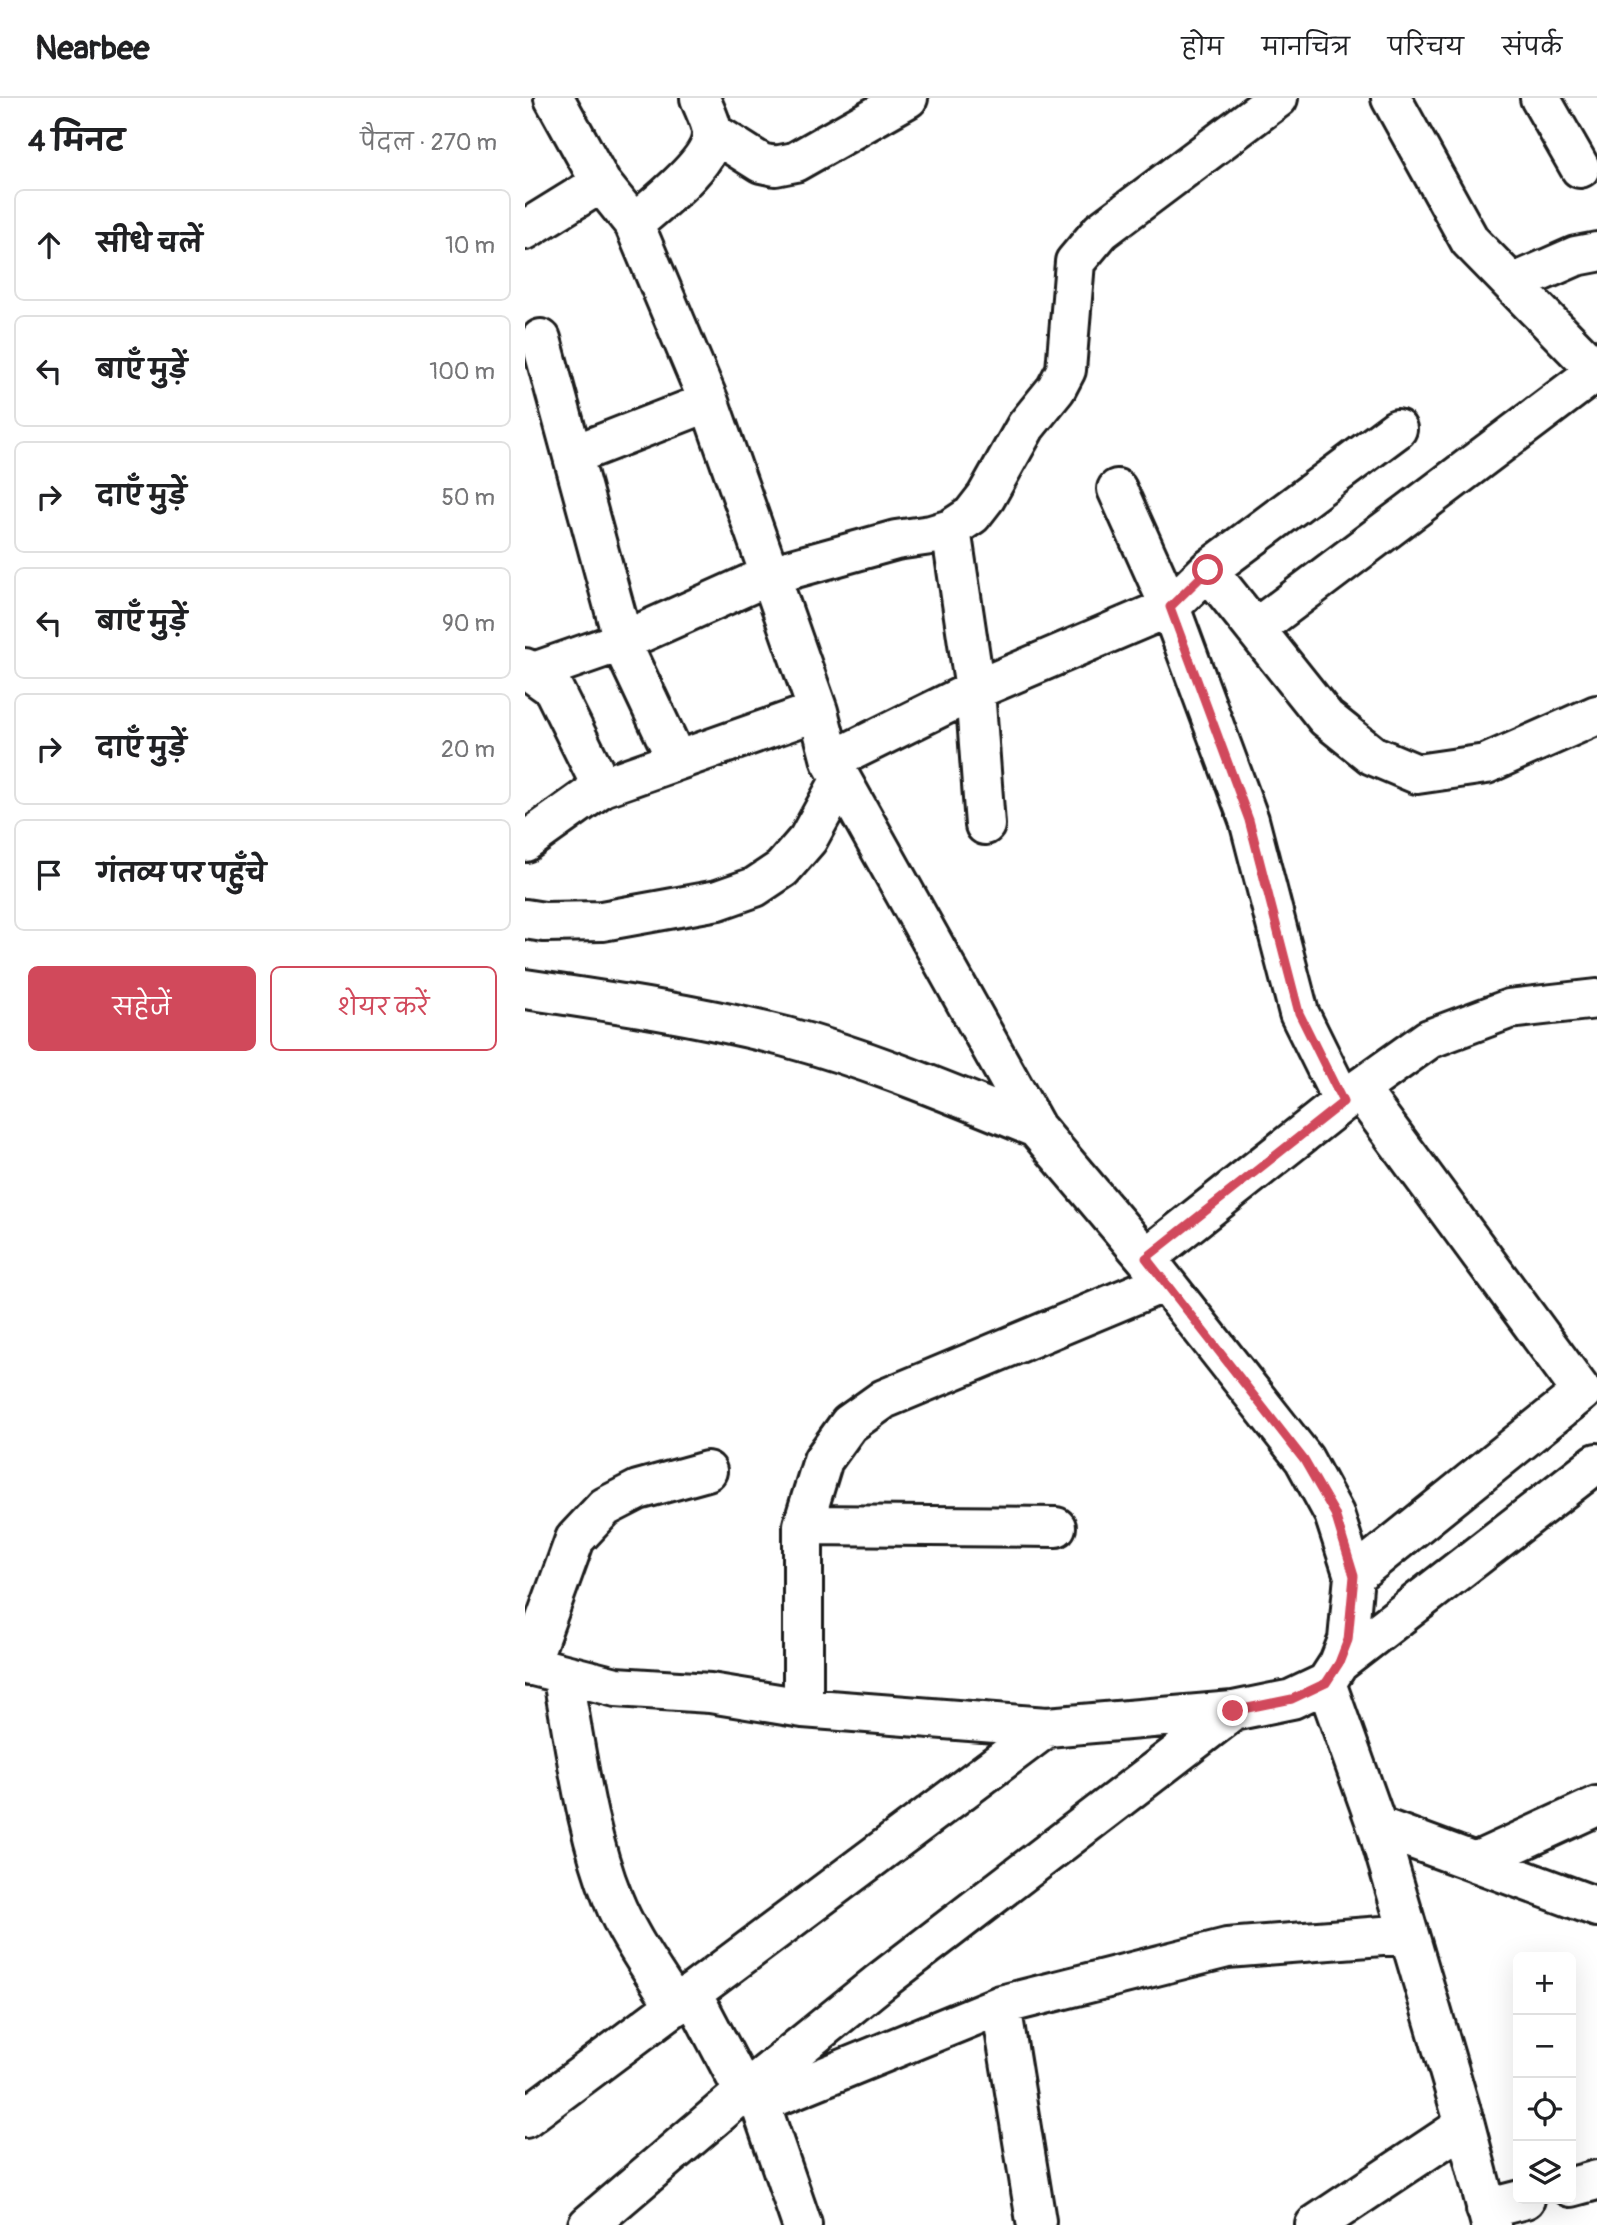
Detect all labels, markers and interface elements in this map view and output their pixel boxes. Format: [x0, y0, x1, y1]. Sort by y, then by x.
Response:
text: Nearbee [35, 28, 149, 69]
text: होम [1181, 33, 1224, 62]
text: मानचित्र [1262, 33, 1350, 62]
text: परिचय [1388, 33, 1464, 62]
text: संपर्क [1502, 33, 1562, 62]
text: 4 मिनट [28, 123, 125, 160]
text: पैदल · 270 m [360, 128, 497, 157]
icon: ahead [30, 226, 68, 264]
text: सीधे चलें [97, 228, 202, 260]
text: 10 m [445, 231, 495, 260]
icon: left [30, 352, 68, 390]
text: बाएँ मुड़ें [97, 354, 187, 386]
text: 100 m [429, 357, 495, 386]
icon: right [30, 478, 68, 516]
text: दाएँ मुड़ें [97, 480, 186, 512]
text: 50 m [441, 483, 495, 512]
route start [1192, 554, 1223, 585]
icon: left [30, 604, 68, 642]
text: बाएँ मुड़ें [97, 606, 187, 638]
text: 90 m [442, 609, 495, 638]
icon: right [30, 730, 68, 768]
text: दाएँ मुड़ें [97, 732, 186, 764]
text: 20 m [441, 735, 495, 764]
icon: arrive [30, 856, 68, 894]
text: गंतव्य पर पहुँचे [97, 858, 266, 890]
button: सहेजें [28, 966, 256, 1051]
button: शेयर करें [270, 966, 497, 1051]
route end [1217, 1695, 1248, 1726]
map controls [1513, 1952, 1576, 2204]
button: + [1513, 1952, 1576, 2015]
button: − [1513, 2015, 1576, 2078]
button: locate [1513, 2078, 1576, 2141]
button: layers [1513, 2141, 1576, 2204]

